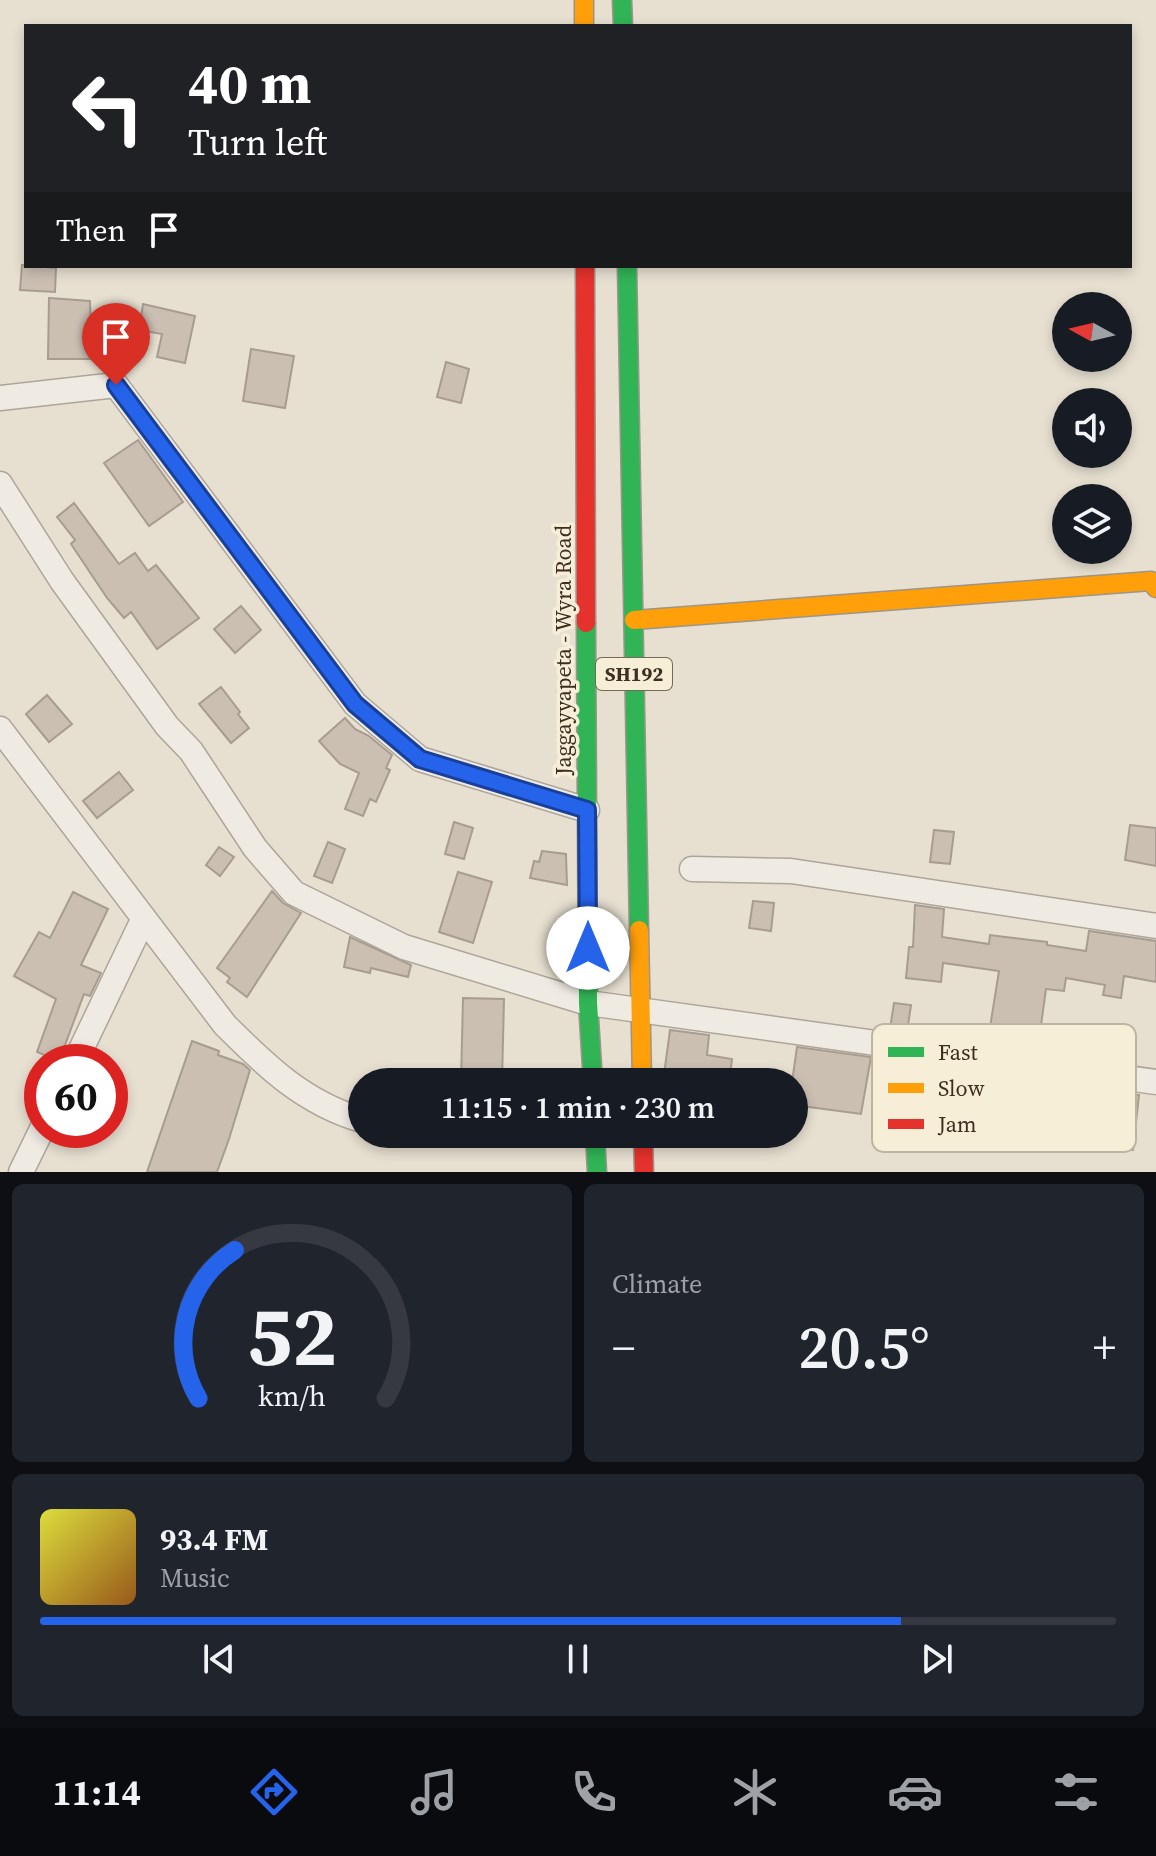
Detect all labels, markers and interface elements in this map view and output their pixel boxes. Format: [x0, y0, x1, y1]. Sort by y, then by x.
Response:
text: 40 m [188, 45, 311, 122]
icon: left [56, 56, 160, 160]
text: Turn left [188, 118, 327, 167]
icon: arrive [142, 208, 186, 252]
text: Then [56, 210, 126, 251]
north arrow [1052, 292, 1132, 372]
map controls [1052, 292, 1132, 564]
pin [82, 303, 150, 385]
icon: arrive [94, 315, 138, 359]
button: sound [1052, 388, 1132, 468]
button: layers [1052, 484, 1132, 564]
street label: Jaggayyapeta - Wyra Road [548, 524, 578, 776]
road number: SH192 [596, 658, 672, 690]
position arrow [546, 906, 630, 990]
legend [872, 1024, 1136, 1152]
text: Fast [938, 1037, 979, 1067]
speed limit sign: 60 [24, 1044, 128, 1148]
text: Slow [938, 1073, 985, 1103]
text: 11:15 · 1 min · 230 m [441, 1087, 715, 1128]
text: Jam [937, 1109, 977, 1139]
text: Climate [612, 1266, 702, 1302]
text: 52 [247, 1279, 337, 1393]
text: 20.5° [798, 1306, 930, 1388]
text: − [612, 1317, 635, 1378]
text: + [1093, 1317, 1116, 1378]
text: km/h [258, 1376, 326, 1416]
text: 93.4 FM [160, 1519, 268, 1560]
text: Music [160, 1560, 230, 1596]
icon: previous [197, 1637, 241, 1681]
icon: pause [556, 1637, 600, 1681]
icon: next [915, 1637, 959, 1681]
icon: directions [246, 1764, 302, 1820]
icon: music [406, 1764, 462, 1820]
icon: phone [566, 1764, 622, 1820]
icon: climate [727, 1764, 783, 1820]
icon: car [887, 1764, 943, 1820]
icon: filters [1048, 1764, 1104, 1820]
text: 11:14 [52, 1768, 141, 1817]

